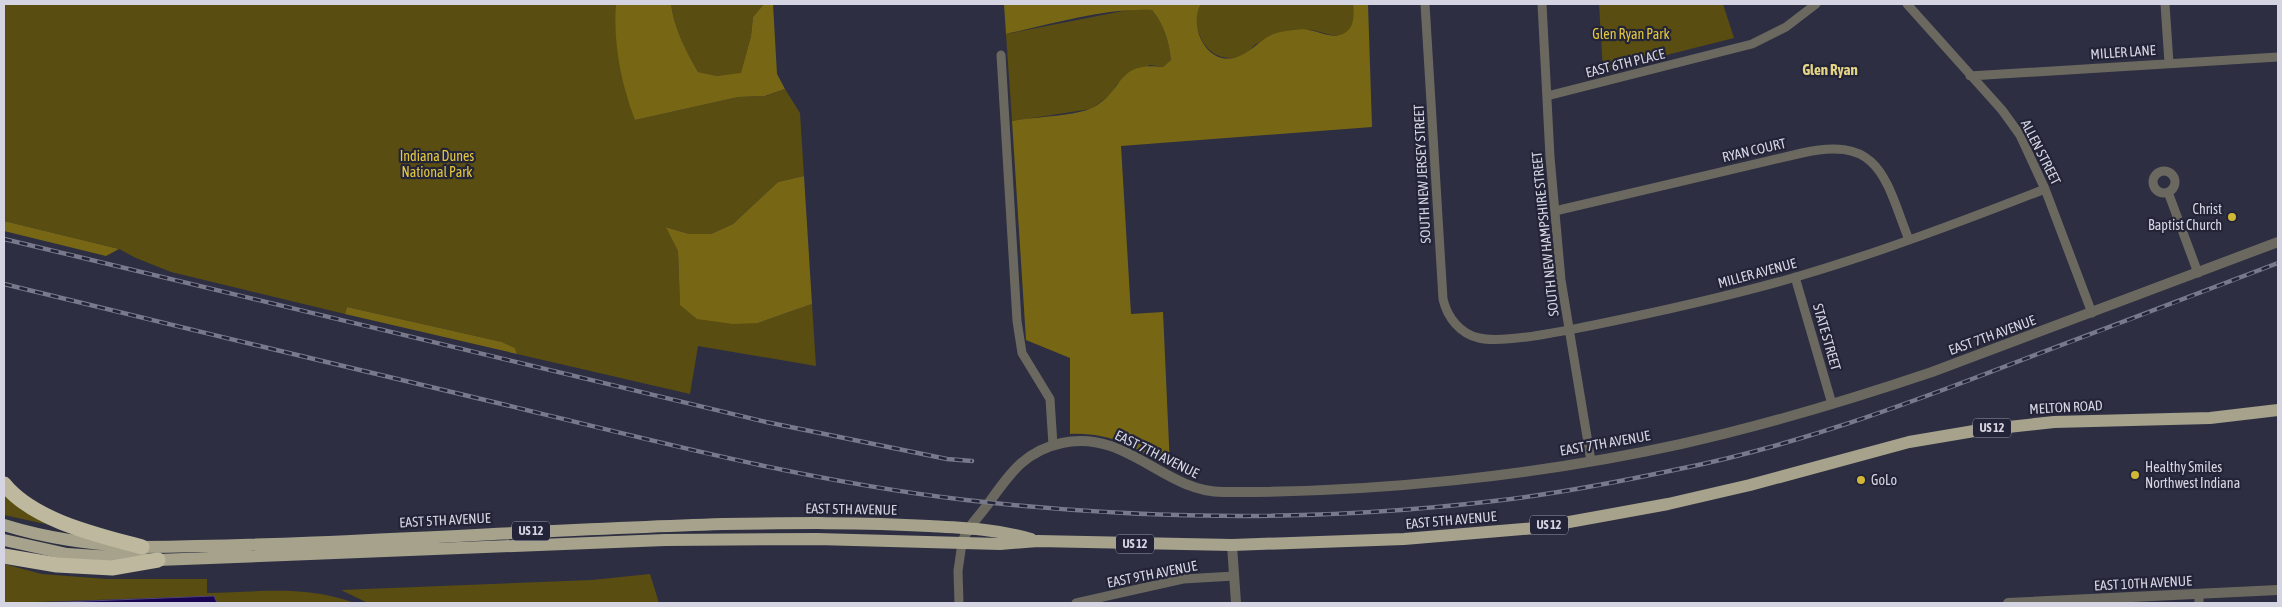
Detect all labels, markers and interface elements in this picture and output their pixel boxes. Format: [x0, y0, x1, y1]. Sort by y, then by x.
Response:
park label: Glen Ryan Park [1592, 26, 1670, 42]
street label: MILLER LANE [2090, 42, 2156, 62]
street label: EAST 6TH PLACE [1584, 45, 1666, 81]
district label: Glen Ryan [1802, 61, 1858, 78]
street label: SOUTH NEW JERSEY STREET [1410, 104, 1434, 244]
street label: ALLEN STREET [2018, 117, 2064, 187]
street label: RYAN COURT [1721, 135, 1787, 165]
park label: Indiana Dunes National Park [400, 148, 474, 180]
street label: SOUTH NEW HAMPSHIRE STREET [1528, 151, 1562, 317]
place label: Christ Baptist Church [2148, 201, 2222, 233]
marker: Christ Baptist Church [2226, 211, 2238, 223]
street label: MILLER AVENUE [1716, 255, 1798, 291]
street label: STATE STREET [1810, 302, 1844, 372]
street label: EAST 7TH AVENUE [1946, 312, 2038, 358]
street label: MELTON ROAD [2029, 397, 2103, 417]
road number: US 12 [1973, 418, 2011, 438]
street label: EAST 7TH AVENUE [1112, 427, 1202, 481]
street label: EAST 7TH AVENUE [1559, 427, 1651, 459]
place label: Healthy Smiles Northwest Indiana [2145, 459, 2240, 491]
marker: Healthy Smiles Northwest Indiana [2129, 469, 2141, 481]
place label: GoLo [1871, 472, 1897, 488]
marker: GoLo [1855, 474, 1867, 486]
street label: EAST 5TH AVENUE [805, 500, 897, 518]
street label: EAST 5TH AVENUE [1405, 508, 1497, 532]
street label: EAST 5TH AVENUE [399, 510, 491, 530]
road number: US 12 [1530, 516, 1568, 534]
road number: US 12 [512, 522, 550, 540]
road number: US 12 [1116, 534, 1154, 554]
street label: EAST 9TH AVENUE [1106, 557, 1198, 591]
street label: EAST 10TH AVENUE [2094, 572, 2192, 594]

